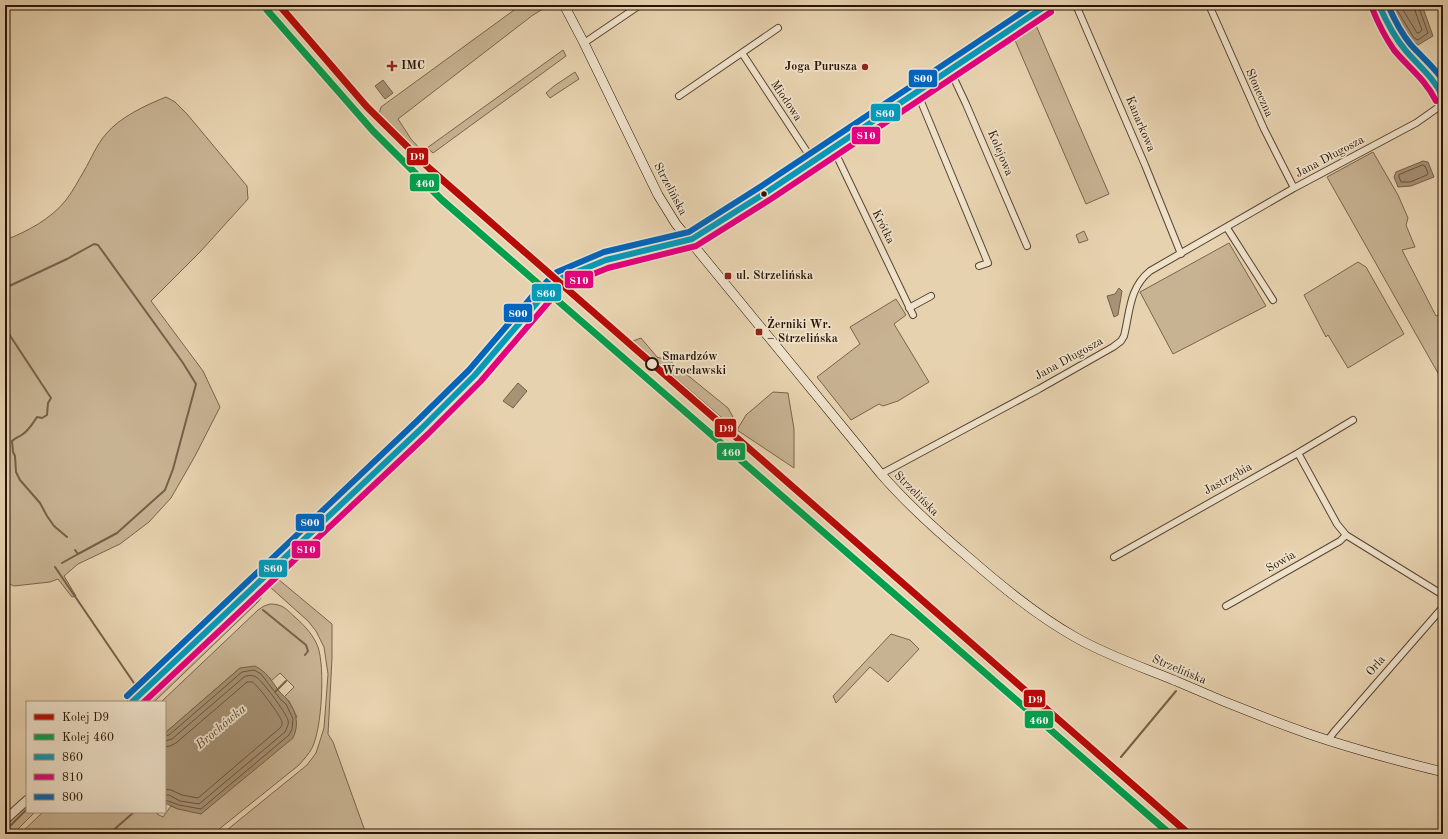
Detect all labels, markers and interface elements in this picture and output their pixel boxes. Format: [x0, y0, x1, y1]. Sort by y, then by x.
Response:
marker: IMC [386, 60, 398, 72]
place label: IMC [401, 60, 425, 72]
place label: Joga Purusza [785, 61, 857, 73]
marker: Joga Purusza [860, 62, 870, 72]
street label: Słoneczna [1243, 67, 1275, 119]
line badge: 800 [908, 69, 938, 88]
text: 800 [913, 74, 933, 85]
street label: Miodowa [768, 79, 804, 124]
street label: Kanarkowa [1123, 94, 1157, 154]
line badge: 860 [870, 103, 901, 122]
text: 860 [875, 109, 895, 120]
line badge: 810 [851, 126, 881, 145]
street label: Kolejowa [985, 128, 1015, 178]
text: 810 [856, 131, 876, 142]
street label: Jana Długosza [1294, 134, 1366, 180]
line badge: D9 [406, 147, 429, 166]
text: D9 [409, 152, 425, 163]
street label: Strzelińska [651, 161, 689, 217]
line badge: 460 [409, 173, 440, 192]
text: 460 [415, 179, 435, 190]
unlabelled marker [759, 189, 769, 199]
street label: Krótka [870, 208, 896, 246]
line badge: 810 [564, 270, 594, 289]
place label: ul. Strzelińska [736, 270, 813, 282]
marker: ul. Strzelińska [723, 271, 733, 281]
text: 810 [569, 276, 589, 287]
line badge: 860 [531, 283, 562, 302]
text: 860 [536, 289, 556, 300]
line badge: 800 [503, 303, 533, 323]
text: 800 [508, 309, 528, 320]
place label: Żerniki Wr. – Strzelińska [767, 316, 838, 345]
marker: Żerniki Wr. – Strzelińska [754, 327, 764, 337]
street label: Jana Długosza [1033, 335, 1105, 383]
place label: Smardzów Wrocławski [662, 351, 726, 377]
marker: Smardzów Wrocławski [645, 357, 659, 371]
line badge: D9 [714, 418, 737, 438]
text: D9 [718, 424, 734, 435]
line badge: 460 [716, 442, 746, 461]
text: 460 [721, 448, 741, 459]
street label: Jastrzębia [1202, 461, 1254, 497]
street label: Strzelińska [891, 469, 941, 519]
line badge: 800 [295, 513, 325, 532]
text: 800 [300, 518, 320, 529]
line badge: 810 [291, 540, 321, 559]
text: 810 [296, 545, 316, 556]
street label: Sowia [1264, 549, 1298, 575]
line badge: 860 [258, 559, 288, 578]
text: 860 [263, 564, 283, 575]
street label: Strzelińska [1150, 653, 1208, 687]
street label: Orla [1364, 654, 1388, 678]
line badge: D9 [1023, 689, 1046, 708]
text: D9 [1027, 695, 1043, 706]
legend [26, 701, 166, 813]
water label: Brochówka [193, 702, 249, 752]
line badge: 460 [1024, 710, 1054, 729]
text: Kolej D9 [62, 712, 109, 724]
text: 460 [1029, 716, 1049, 727]
text: Kolej 460 [62, 732, 114, 744]
text: 860 [62, 752, 83, 764]
text: 810 [62, 772, 83, 784]
text: 800 [62, 792, 83, 804]

